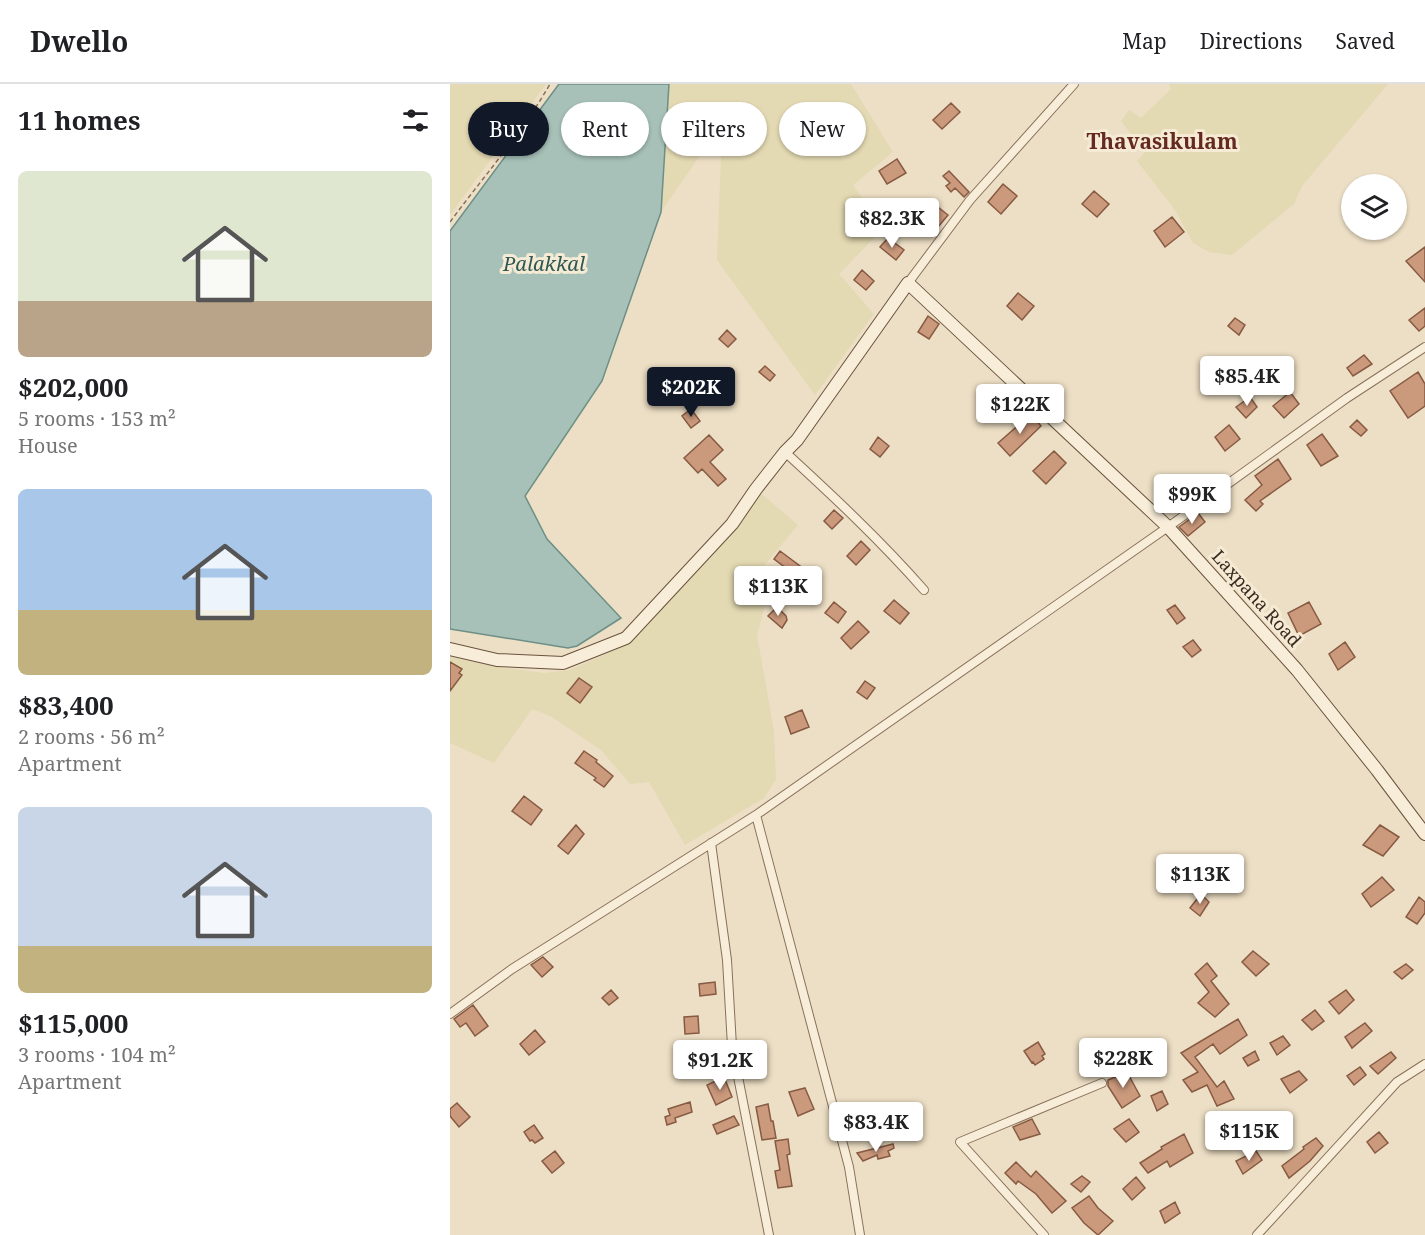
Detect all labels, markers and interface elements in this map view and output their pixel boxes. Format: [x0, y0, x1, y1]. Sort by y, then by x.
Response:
text: Dwello [30, 22, 128, 60]
text: Map [1122, 27, 1167, 55]
text: Directions [1200, 27, 1302, 55]
text: Saved [1335, 27, 1395, 55]
text: 11 homes [18, 102, 140, 138]
chip: Buy [468, 102, 549, 156]
chip: Rent [561, 102, 649, 156]
chip: Filters [661, 102, 767, 156]
chip: New [779, 102, 866, 156]
icon: filters [399, 104, 432, 137]
district label: Thavasikulam [1086, 127, 1238, 155]
map controls [1341, 174, 1407, 240]
button: layers [1341, 174, 1407, 240]
pin: $82.3K [843, 198, 941, 249]
text: $82.3K [859, 204, 925, 231]
icon: home [171, 210, 279, 318]
water label: Palakkal [502, 250, 585, 277]
pin: $85.4K [1198, 356, 1296, 407]
text: $85.4K [1214, 362, 1280, 389]
pin: $202K [649, 367, 733, 418]
text: $202,000 [18, 369, 128, 405]
text: $202K [661, 373, 721, 400]
pin: $122K [978, 384, 1062, 435]
text: $122K [990, 390, 1050, 417]
text: 5 rooms · 153 m² [18, 405, 176, 432]
text: House [18, 432, 78, 459]
pin: $99K [1156, 474, 1228, 525]
text: $99K [1168, 480, 1216, 507]
icon: home [171, 528, 279, 636]
street label: Laxpana Road [1207, 544, 1307, 652]
pin: $113K [736, 566, 820, 617]
text: $113K [748, 572, 808, 599]
text: $83,400 [18, 687, 114, 723]
text: 2 rooms · 56 m² [18, 723, 165, 750]
text: Apartment [18, 750, 122, 777]
icon: home [171, 846, 279, 954]
pin: $113K [1158, 854, 1242, 905]
text: $113K [1170, 860, 1230, 887]
text: $115,000 [18, 1005, 128, 1041]
pin: $228K [1081, 1038, 1165, 1089]
pin: $91.2K [671, 1040, 769, 1091]
text: 3 rooms · 104 m² [18, 1041, 176, 1068]
text: $228K [1093, 1044, 1153, 1071]
text: $91.2K [687, 1046, 753, 1073]
text: Apartment [18, 1068, 122, 1095]
pin: $83.4K [827, 1102, 925, 1153]
text: $83.4K [843, 1108, 909, 1135]
pin: $115K [1207, 1111, 1291, 1162]
text: $115K [1219, 1117, 1279, 1144]

